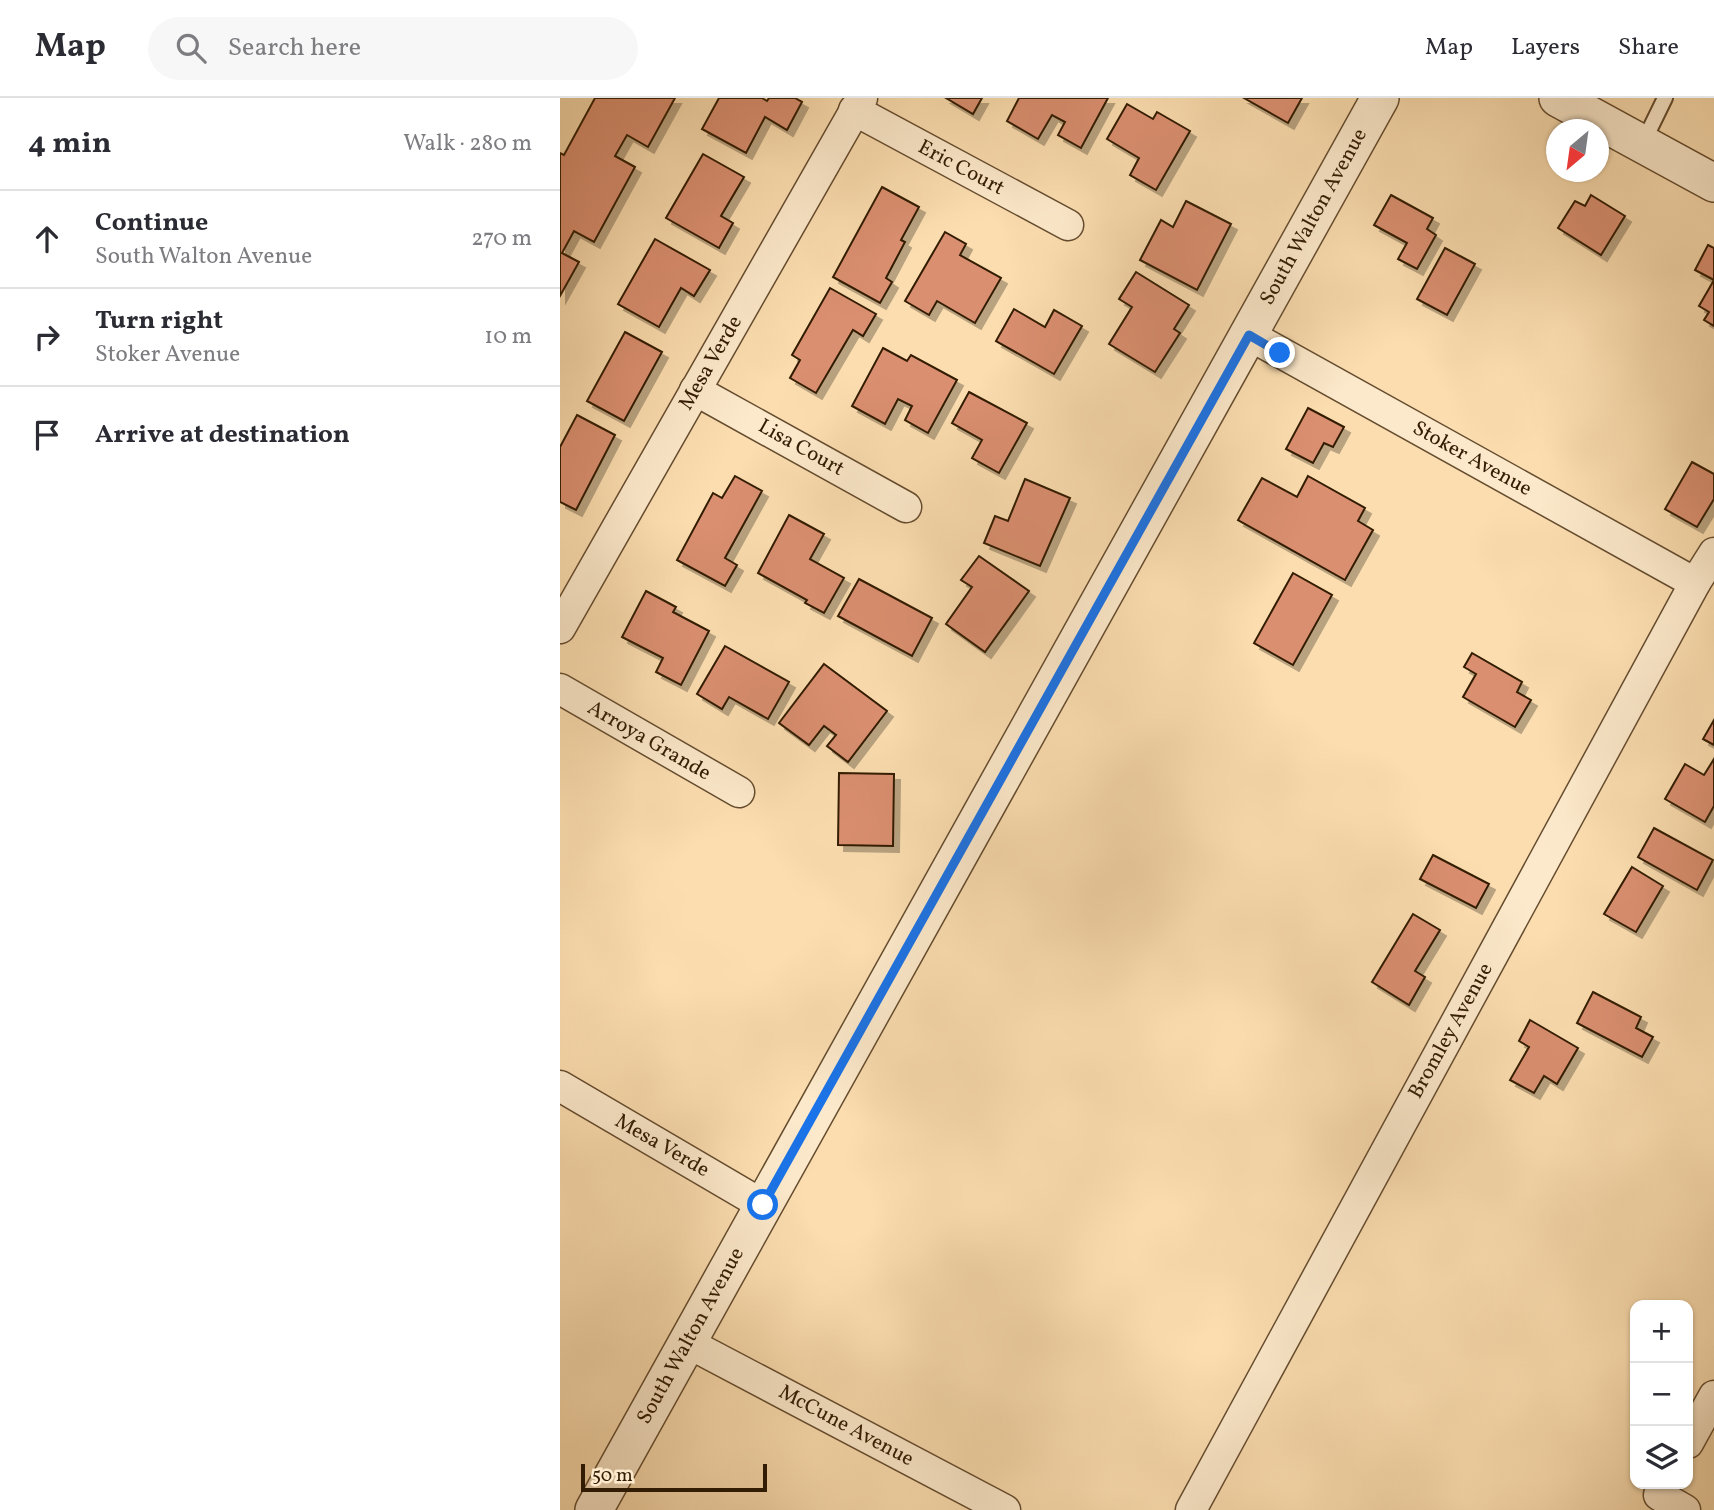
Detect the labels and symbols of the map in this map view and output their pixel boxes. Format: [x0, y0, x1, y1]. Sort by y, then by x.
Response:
north arrow [1546, 119, 1609, 182]
street label: South Walton Avenue [1253, 123, 1375, 311]
street label: Eric Court [913, 133, 1009, 203]
street label: Mesa Verde [672, 310, 750, 416]
route end [1264, 337, 1295, 368]
street label: Lisa Court [753, 412, 849, 484]
street label: Stoker Avenue [1407, 414, 1537, 504]
street label: Arroya Grande [582, 694, 716, 788]
street label: Bromley Avenue [1402, 958, 1500, 1104]
street label: Mesa Verde [609, 1107, 715, 1185]
route start [747, 1189, 778, 1220]
street label: South Walton Avenue [630, 1242, 752, 1430]
street label: McCune Avenue [773, 1378, 919, 1474]
scale bar [581, 1461, 766, 1493]

